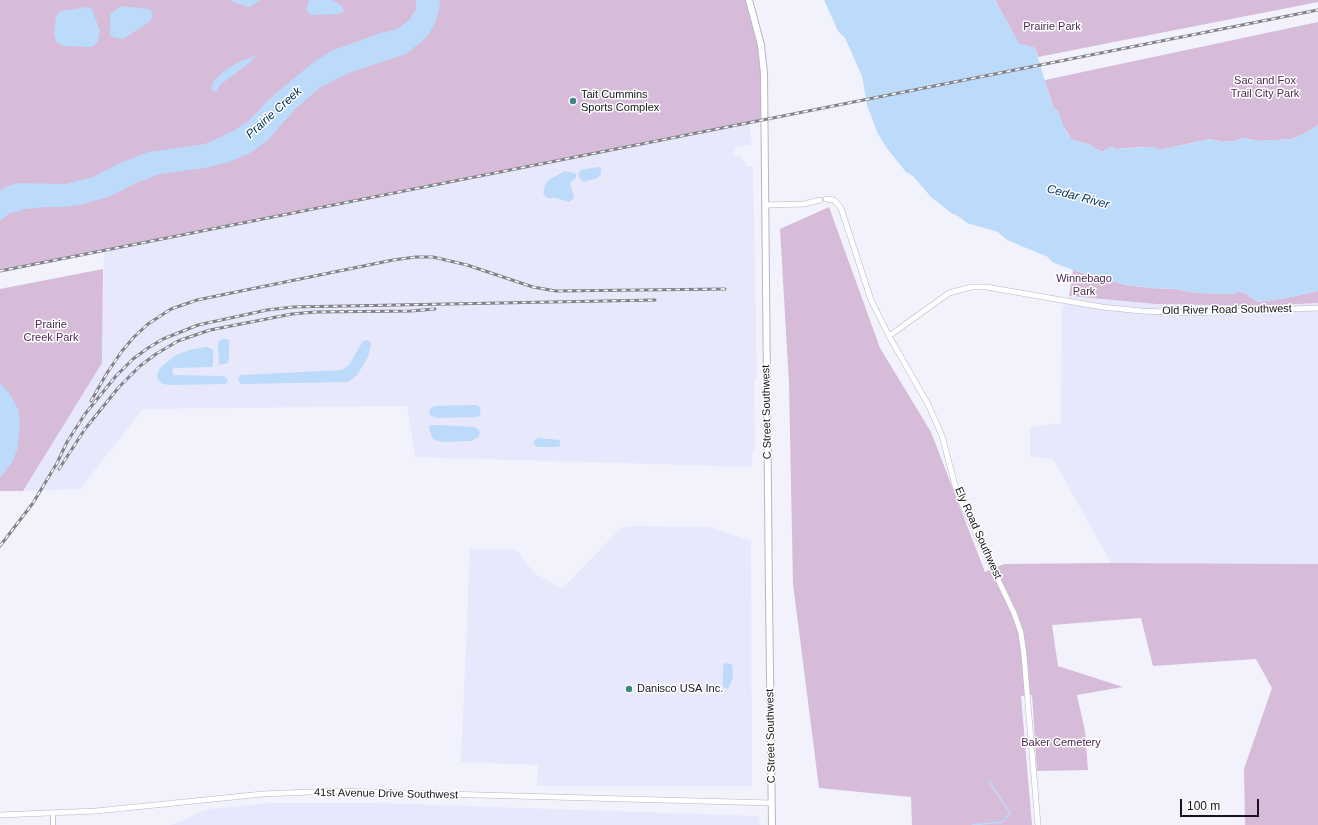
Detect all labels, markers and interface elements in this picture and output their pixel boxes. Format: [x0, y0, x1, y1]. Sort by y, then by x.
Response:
park label: Prairie Park [1023, 20, 1081, 34]
park label: Sac and Fox Trail City Park [1231, 74, 1299, 100]
water label: Prairie Creek [243, 84, 305, 142]
place label: Tait Cummins Sports Complex [581, 88, 659, 114]
marker: Tait Cummins Sports Complex [568, 96, 578, 106]
water label: Cedar River [1045, 182, 1111, 212]
park label: Winnebago Park [1056, 272, 1112, 298]
street label: Old River Road Southwest [1162, 302, 1292, 318]
park label: Prairie Creek Park [23, 318, 79, 344]
street label: C Street Southwest [760, 365, 774, 459]
street label: Ely Road Southwest [952, 485, 1004, 581]
place label: Danisco USA Inc. [637, 682, 723, 696]
marker: Danisco USA Inc. [624, 684, 634, 694]
street label: C Street Southwest [764, 689, 778, 783]
park label: Baker Cemetery [1021, 736, 1101, 750]
street label: 41st Avenue Drive Southwest [314, 786, 458, 802]
scale bar [1182, 791, 1261, 817]
text: 100 m [1187, 799, 1220, 813]

